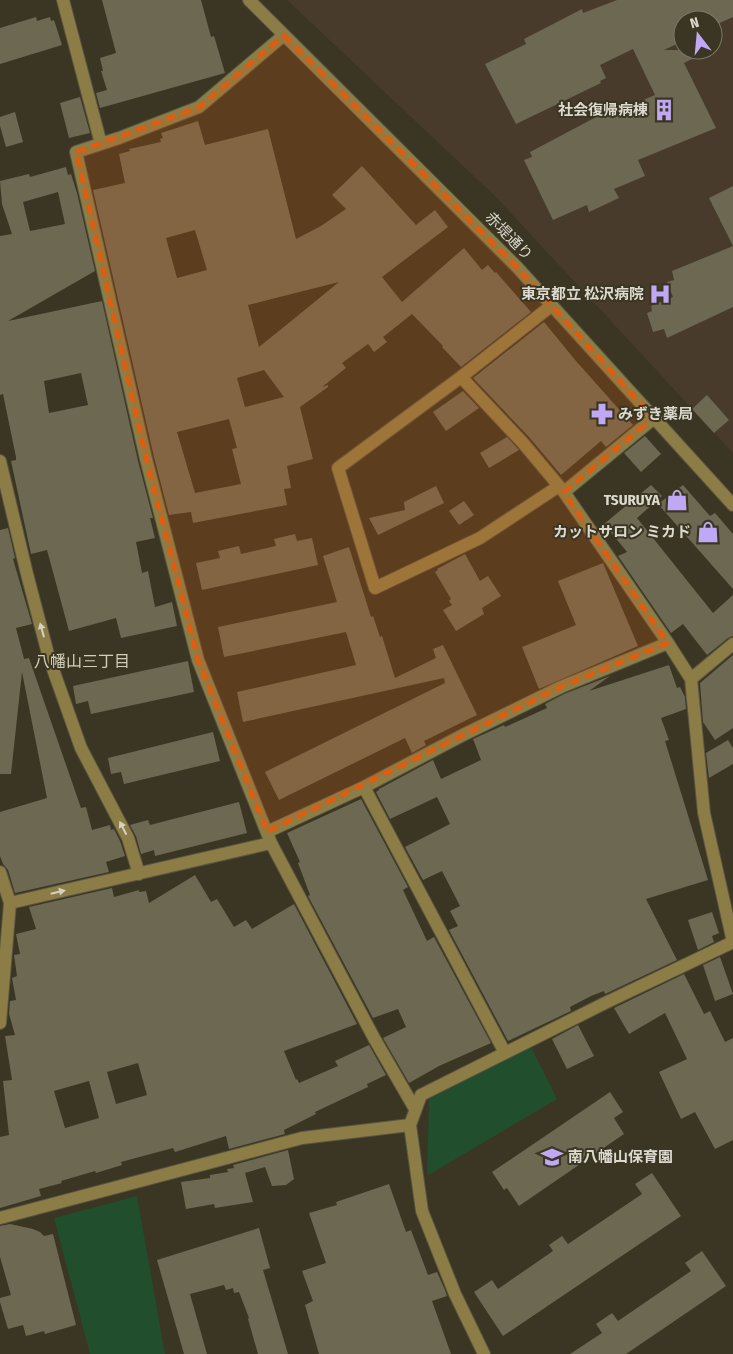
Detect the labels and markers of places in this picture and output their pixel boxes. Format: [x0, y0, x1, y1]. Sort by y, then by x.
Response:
building icon: 社会復帰病棟 [651, 97, 677, 123]
place label: 社会復帰病棟 [558, 101, 648, 119]
hospital icon: 東京都立 松沢病院 [647, 281, 673, 307]
place label: 東京都立 松沢病院 [521, 285, 644, 303]
pharmacy icon: みずき薬局 [589, 401, 615, 427]
place label: みずき薬局 [618, 405, 693, 423]
shop icon: TSURUYA [664, 487, 690, 513]
place label: TSURUYA [604, 491, 661, 509]
shop icon: カットサロン ミカド [695, 519, 721, 545]
place label: カットサロン ミカド [553, 523, 691, 541]
school or university icon: 南八幡山保育園 [539, 1144, 565, 1170]
place label: 南八幡山保育園 [568, 1148, 673, 1166]

